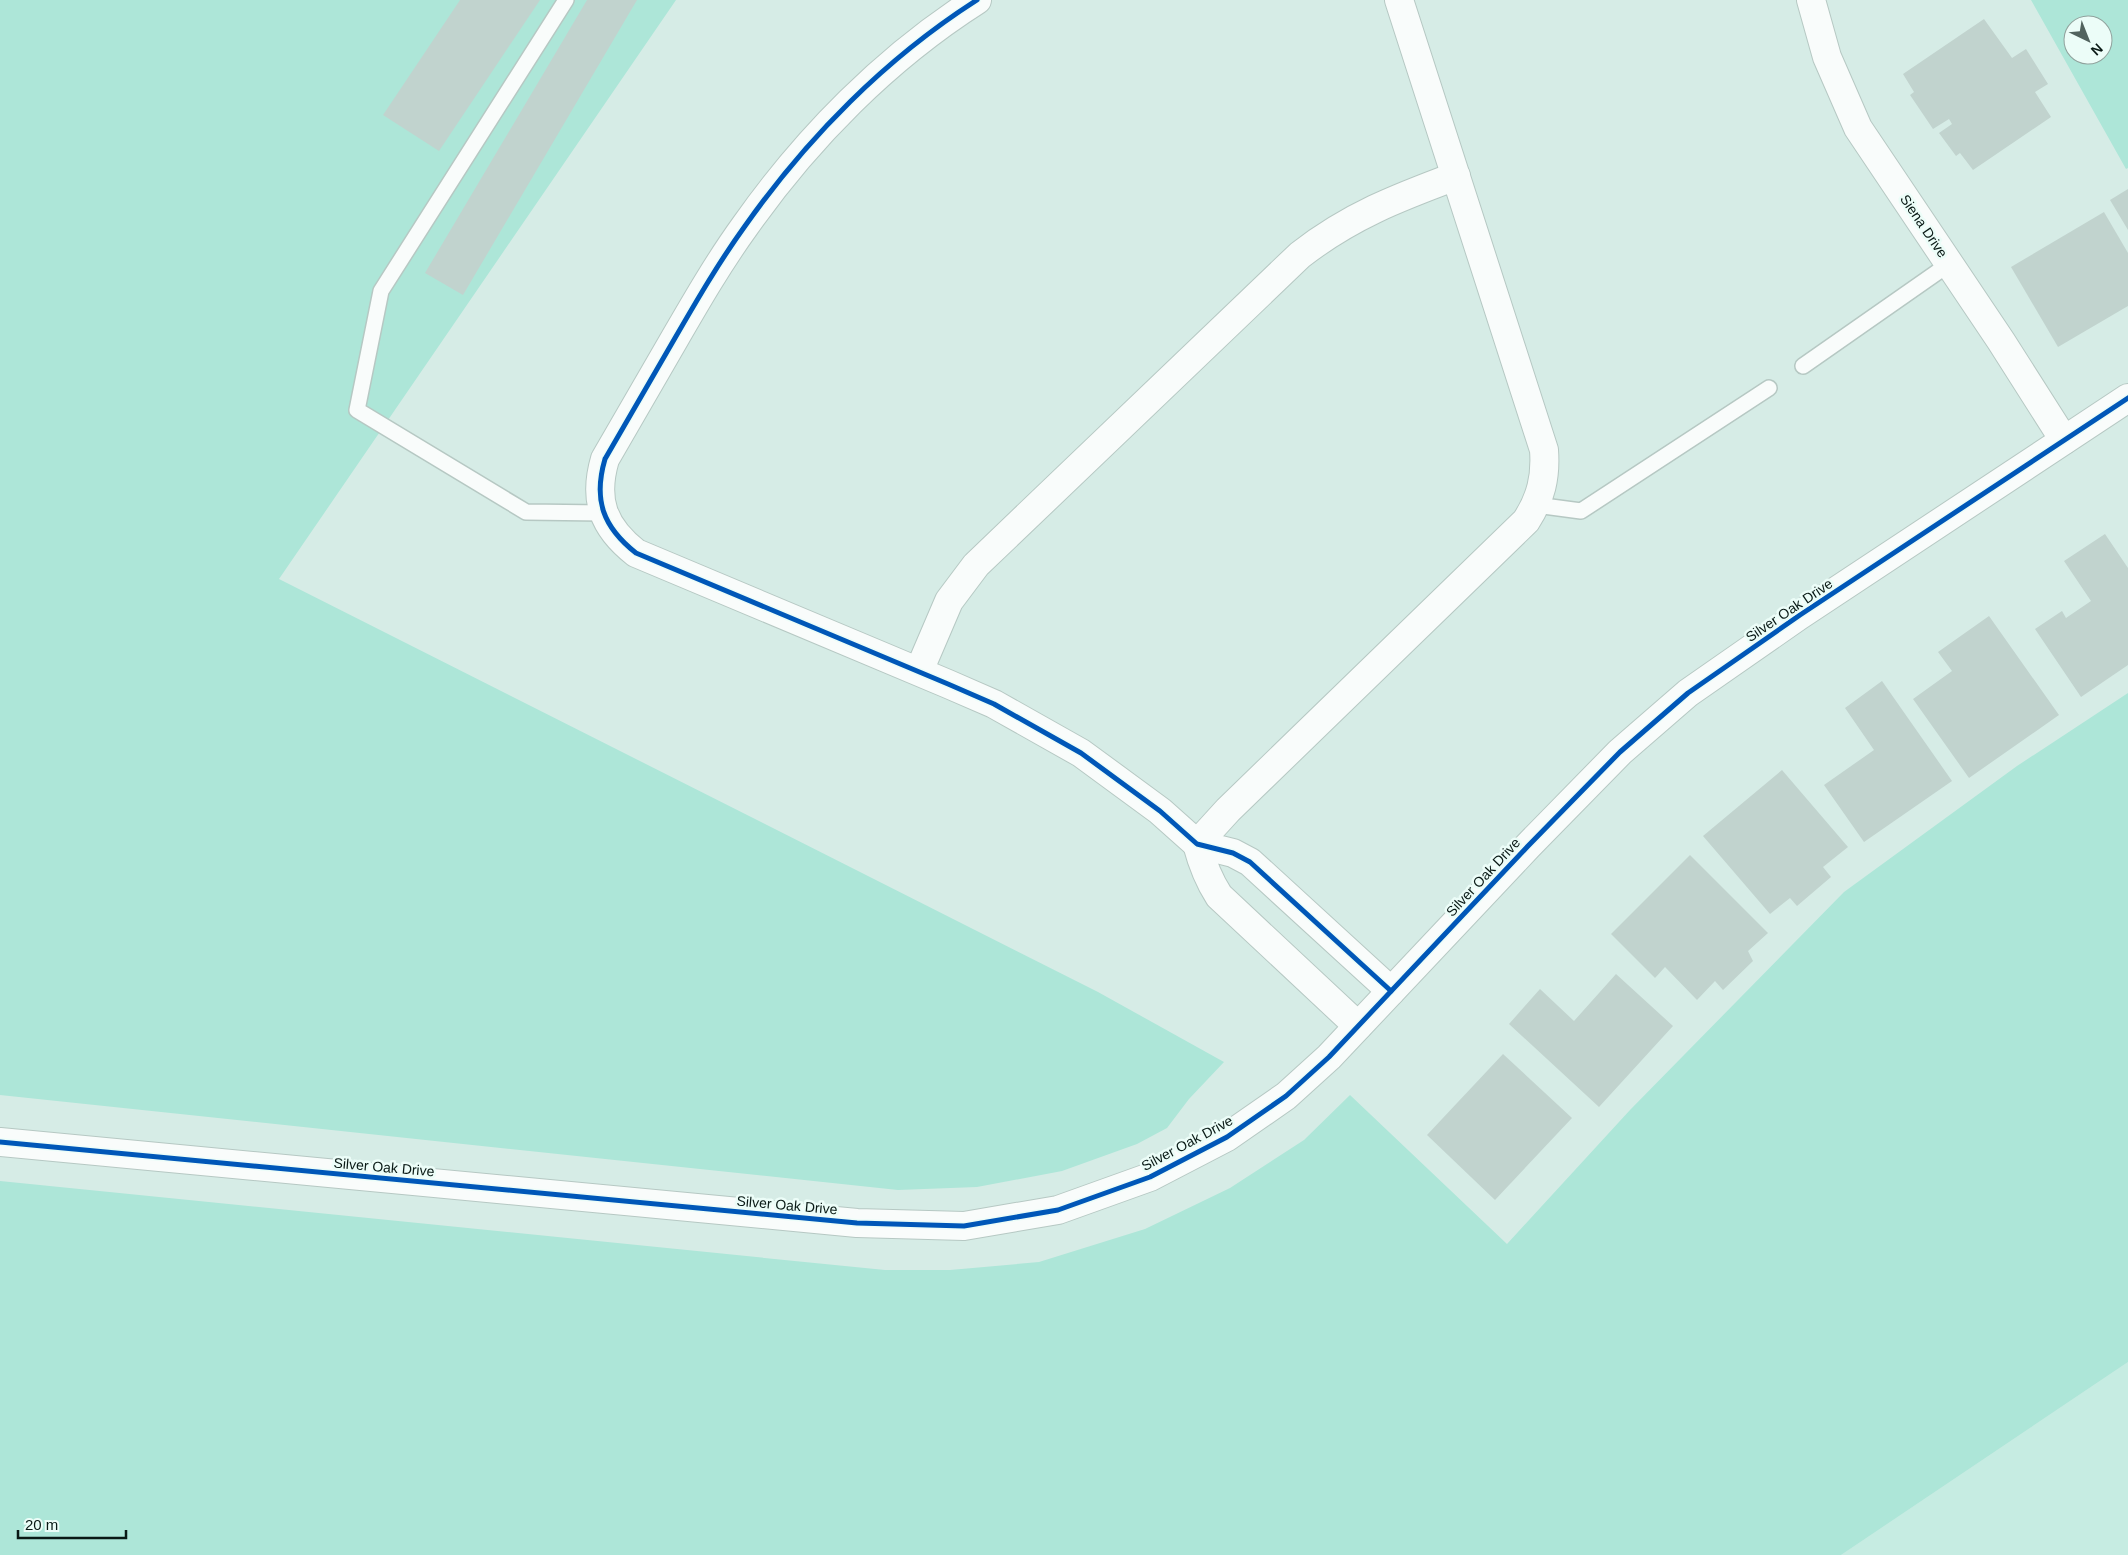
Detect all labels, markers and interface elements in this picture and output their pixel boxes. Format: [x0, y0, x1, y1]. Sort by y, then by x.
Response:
north arrow [2063, 15, 2113, 65]
text: N [2088, 40, 2106, 59]
street label: Siena Drive [1897, 192, 1951, 261]
street label: Silver Oak Drive [1743, 575, 1836, 645]
street label: Silver Oak Drive [1443, 834, 1523, 919]
street label: Silver Oak Drive [1139, 1112, 1236, 1174]
street label: Silver Oak Drive [333, 1155, 435, 1179]
street label: Silver Oak Drive [736, 1193, 838, 1217]
scale bar [18, 1508, 125, 1540]
text: 20 m [25, 1516, 58, 1533]

